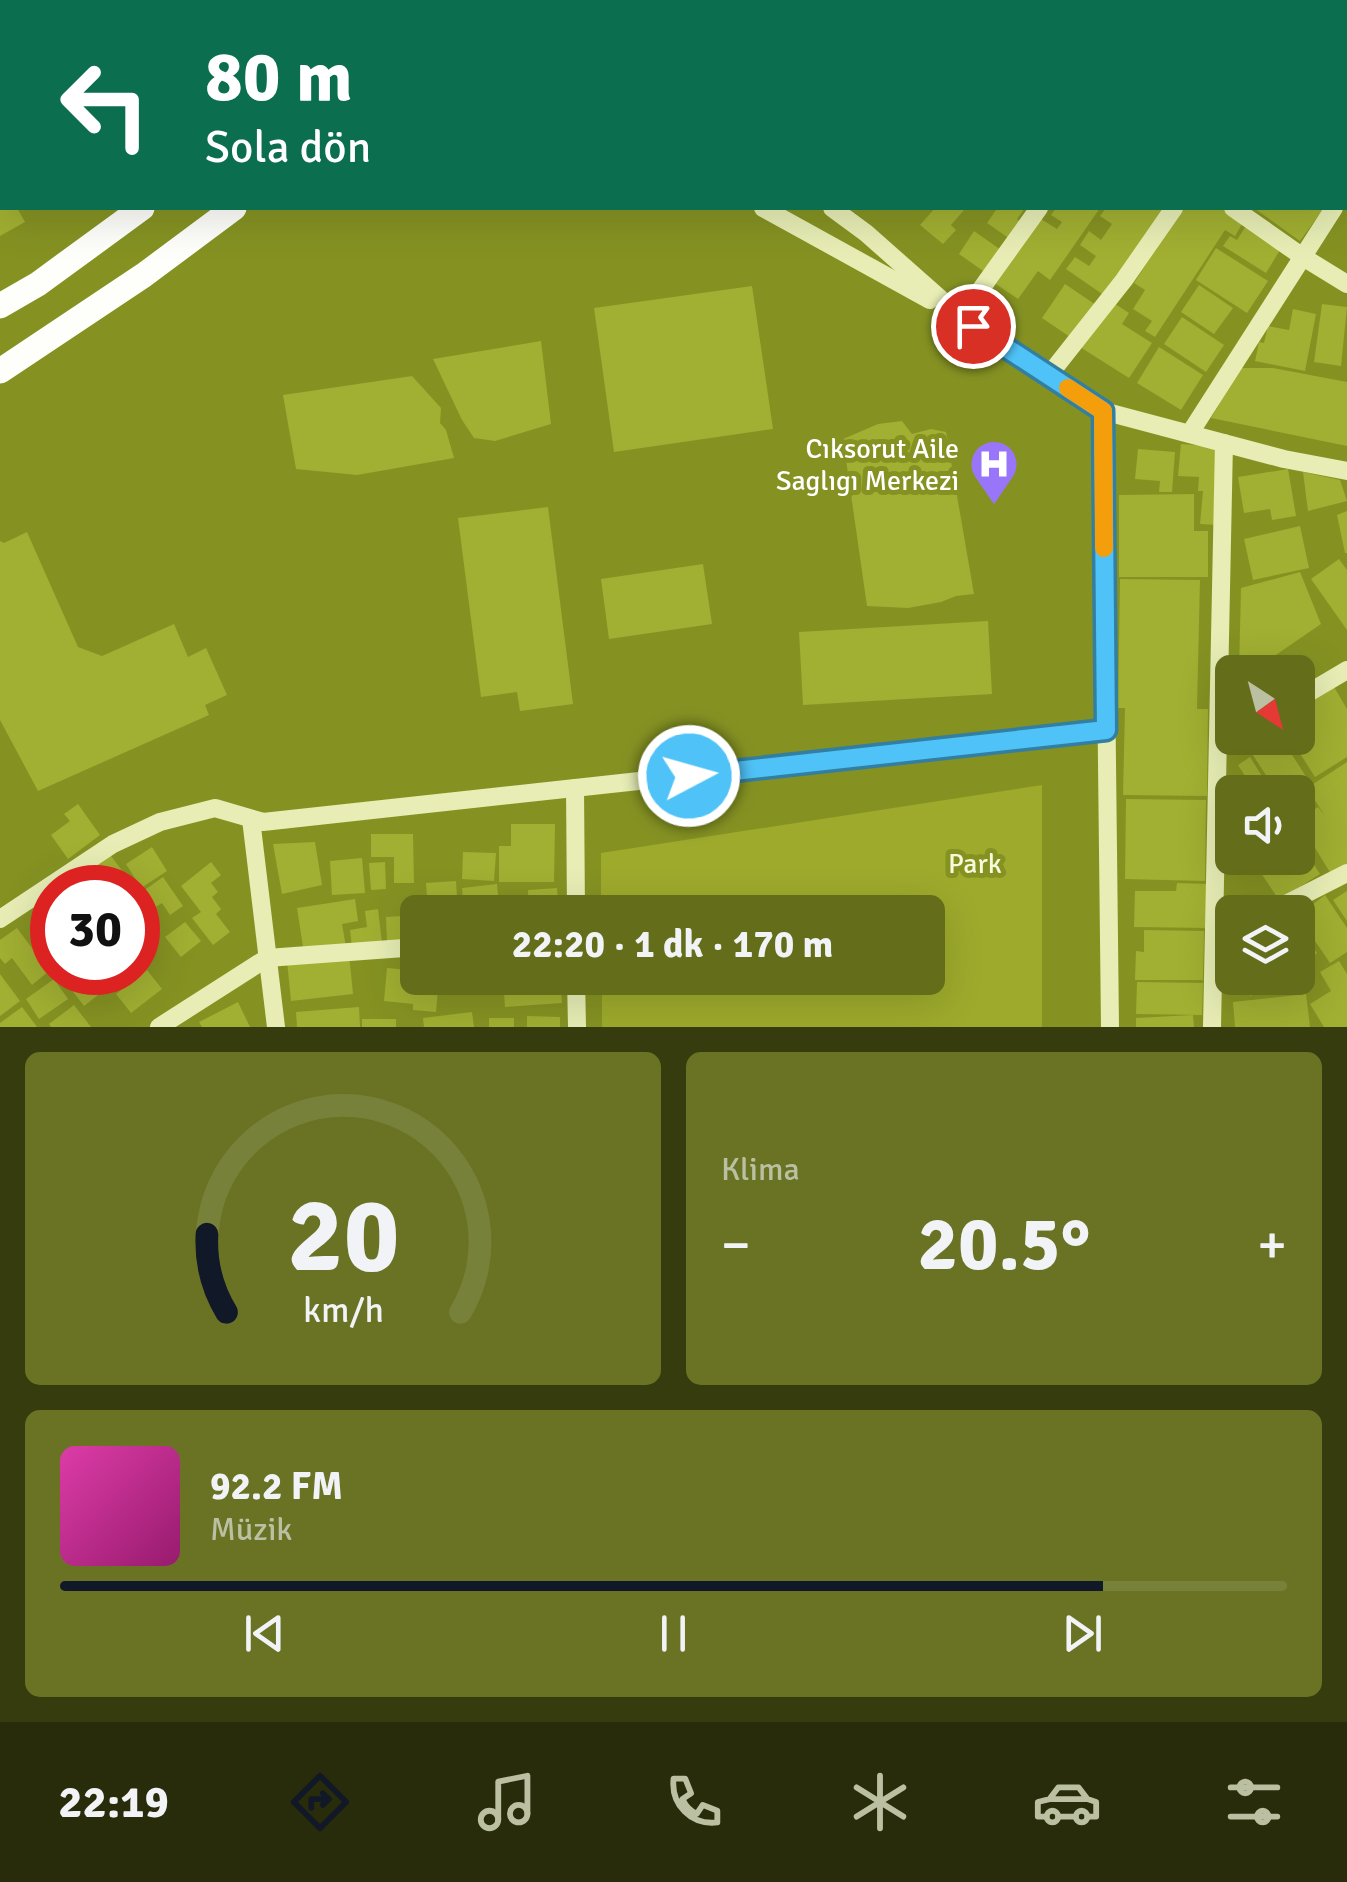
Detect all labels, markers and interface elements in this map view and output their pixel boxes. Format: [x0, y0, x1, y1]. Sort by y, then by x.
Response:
text: 80 m [205, 34, 353, 120]
icon: left [40, 40, 170, 170]
text: Sola dön [205, 120, 371, 175]
pin [931, 284, 1016, 369]
icon: arrive [946, 299, 1001, 354]
place label: Cıksorut Aile Saglıgı Merkezi [776, 432, 959, 498]
hospital icon: Cıksorut Aile Saglıgı Merkezi [968, 438, 1020, 506]
north arrow [1215, 655, 1315, 755]
map controls [1215, 655, 1315, 995]
position arrow [637, 724, 741, 828]
button: sound [1215, 775, 1315, 875]
park label: Park [948, 847, 1002, 881]
speed limit sign: 30 [30, 865, 160, 995]
button: layers [1215, 895, 1315, 995]
text: 22:20 · 1 dk · 170 m [512, 921, 833, 968]
text: Klima [721, 1150, 800, 1189]
text: 20 [287, 1172, 399, 1300]
text: 20.5° [918, 1198, 1091, 1291]
text: − [721, 1211, 751, 1279]
text: + [1257, 1211, 1287, 1279]
text: km/h [303, 1288, 383, 1332]
text: 92.2 FM [210, 1463, 343, 1510]
text: Müzik [210, 1510, 292, 1549]
icon: previous [237, 1606, 292, 1661]
icon: pause [646, 1606, 701, 1661]
icon: next [1055, 1606, 1110, 1661]
icon: directions [285, 1767, 355, 1837]
icon: music [472, 1767, 542, 1837]
icon: phone [659, 1767, 729, 1837]
icon: climate [845, 1767, 915, 1837]
icon: car [1032, 1767, 1102, 1837]
icon: filters [1219, 1767, 1289, 1837]
text: 22:19 [58, 1775, 169, 1830]

